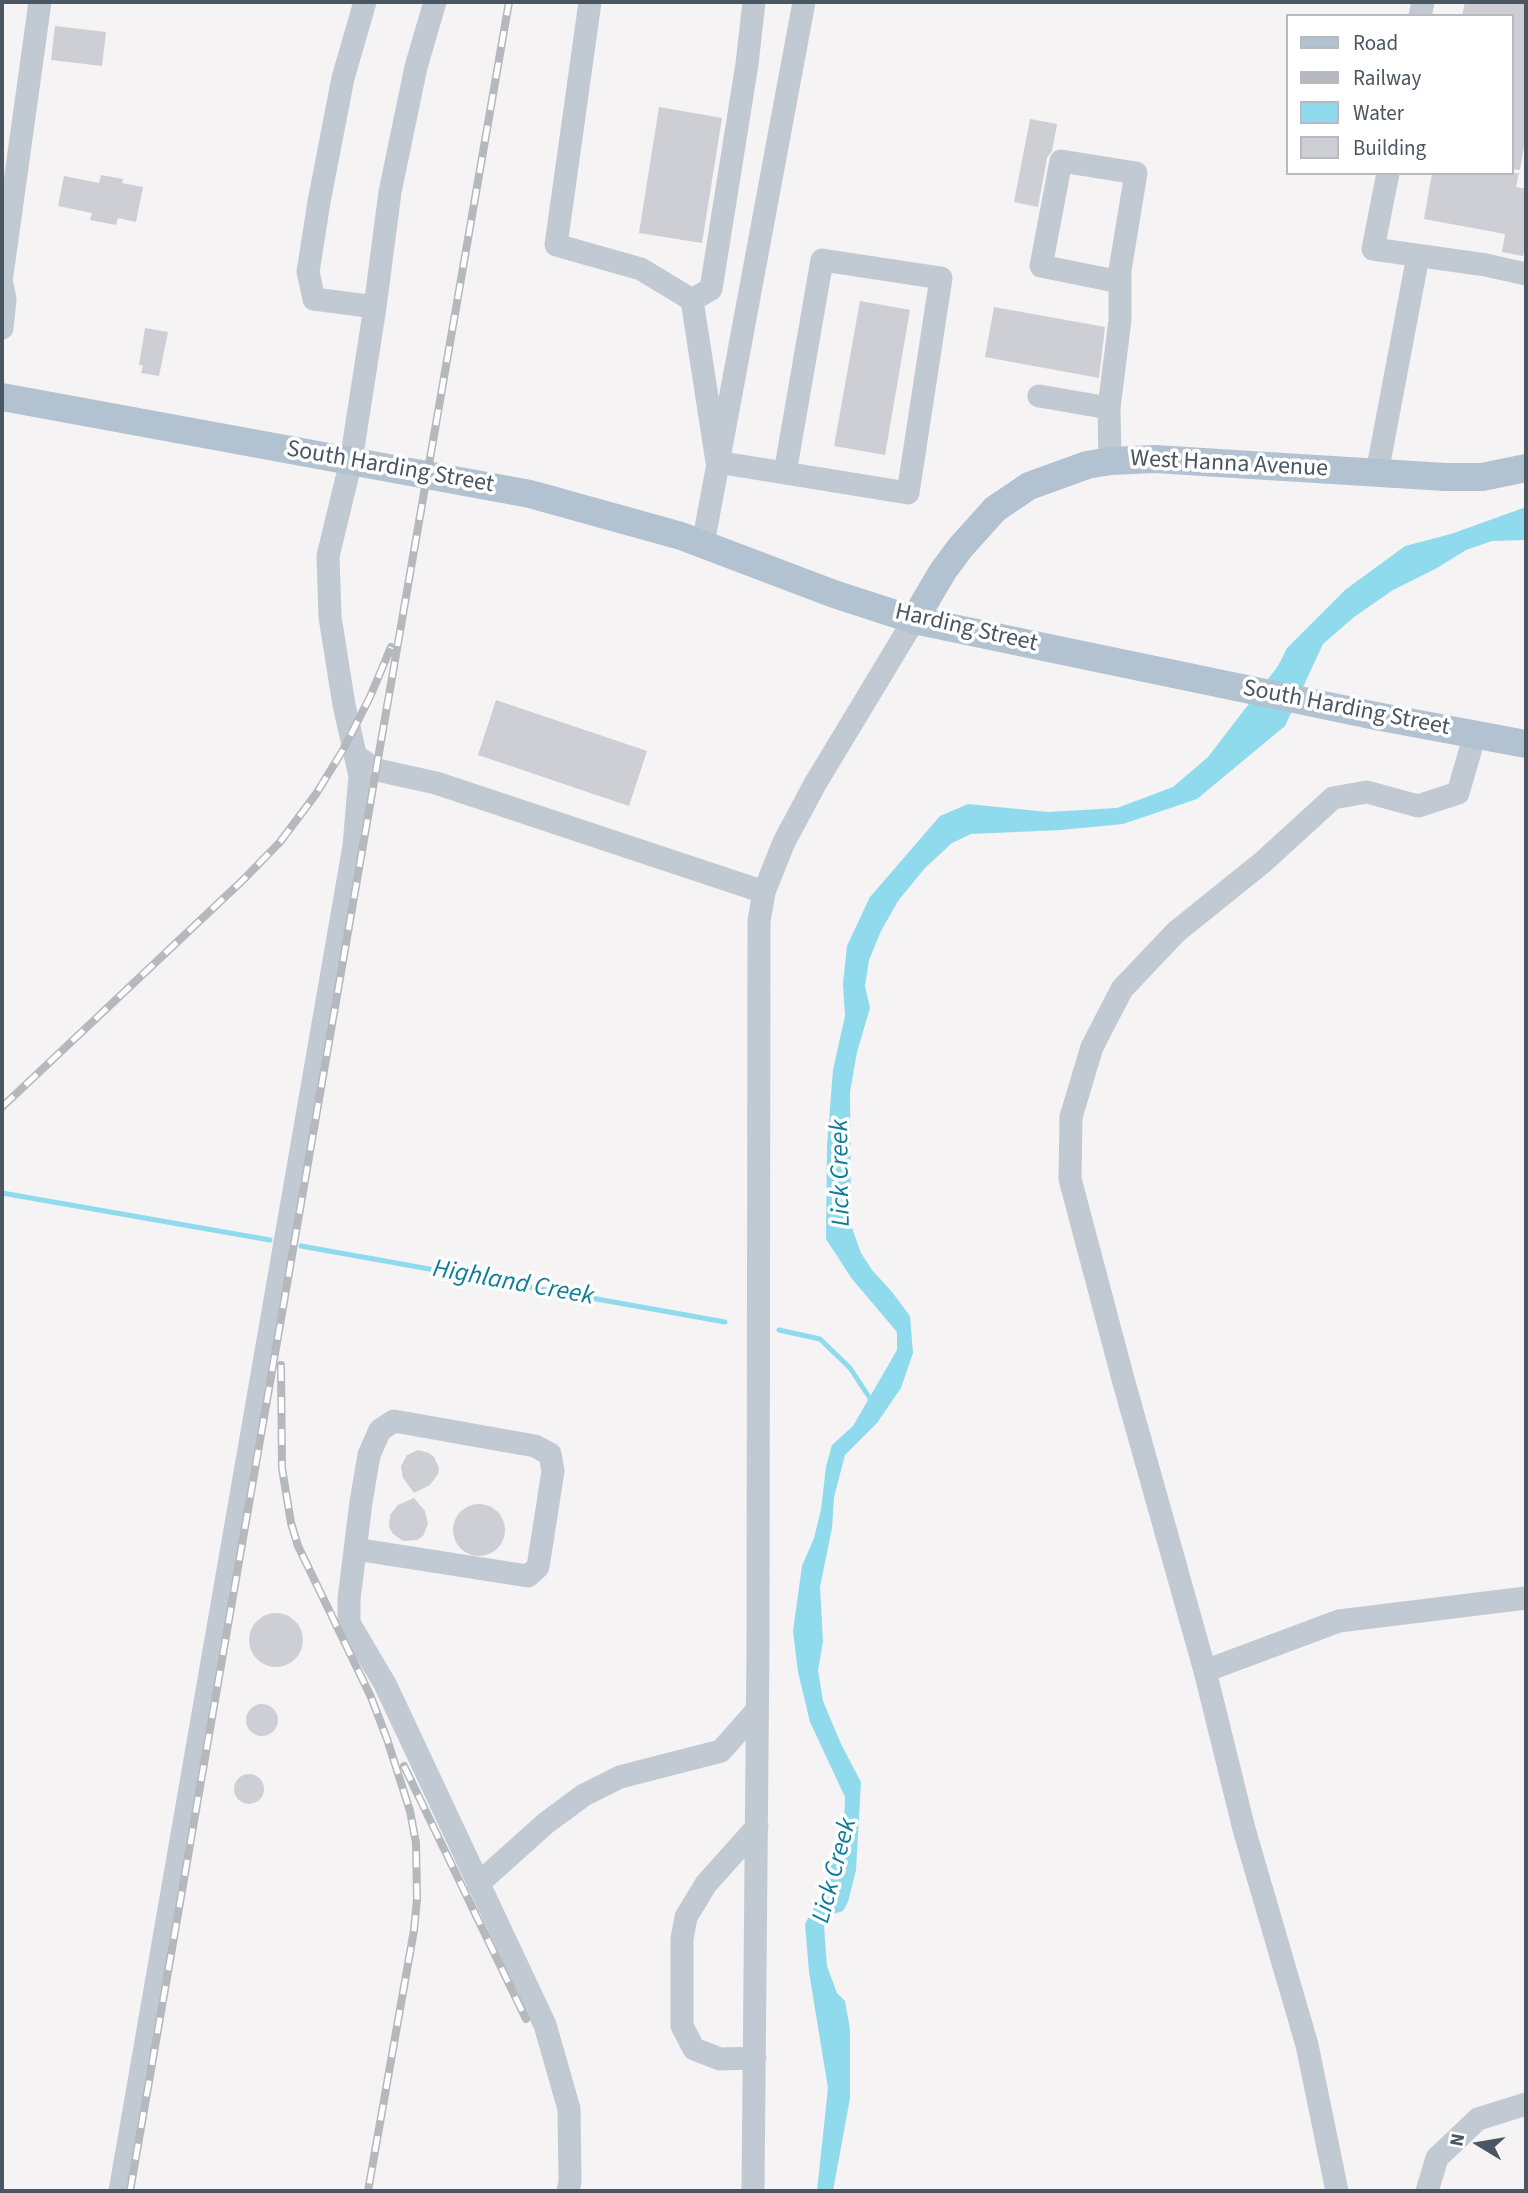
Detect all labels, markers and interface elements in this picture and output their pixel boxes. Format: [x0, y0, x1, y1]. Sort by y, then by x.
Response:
legend [1286, 14, 1514, 175]
text: Road [1353, 28, 1398, 58]
text: Railway [1353, 63, 1421, 93]
text: Water [1353, 98, 1404, 128]
text: Building [1353, 133, 1426, 163]
street label: South Harding Street [284, 436, 496, 500]
street label: West Hanna Avenue [1129, 445, 1329, 485]
street label: Harding Street [892, 599, 1040, 659]
street label: South Harding Street [1240, 675, 1452, 743]
water label: Lick Creek [825, 1119, 859, 1227]
water label: Highland Creek [430, 1254, 596, 1314]
water label: Lick Creek [807, 1815, 865, 1927]
north arrow [1444, 2109, 1514, 2179]
text: N [1443, 2131, 1472, 2149]

